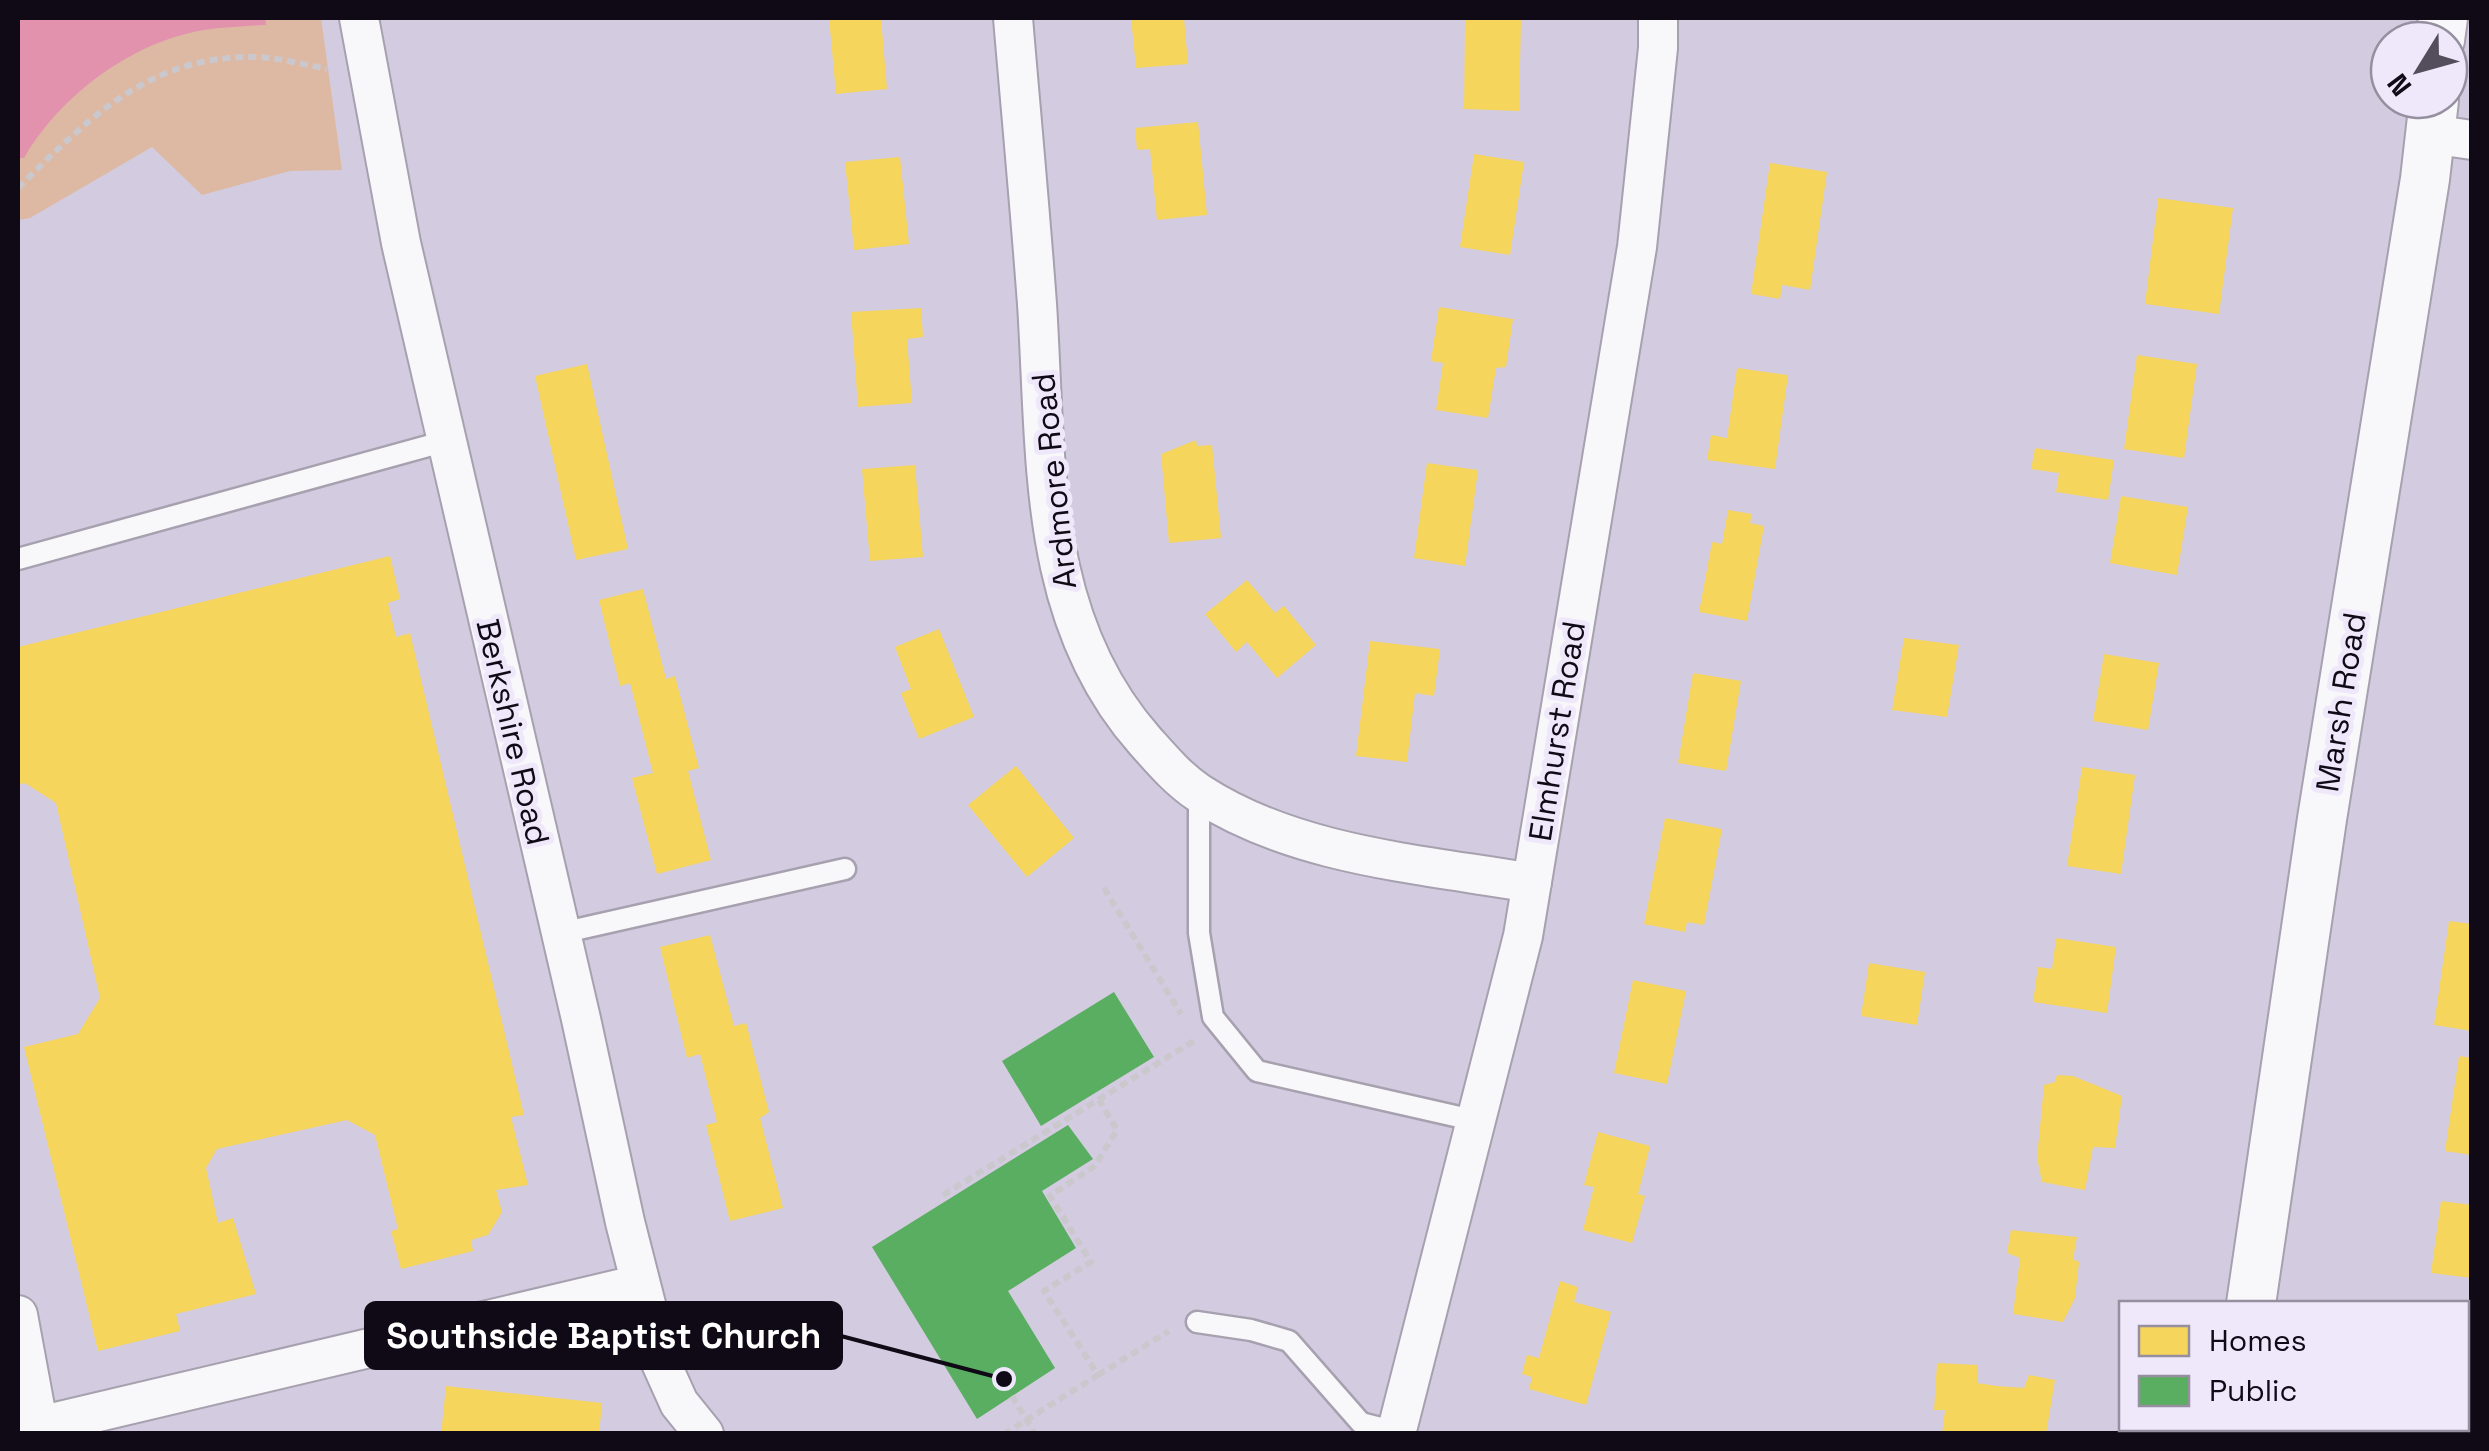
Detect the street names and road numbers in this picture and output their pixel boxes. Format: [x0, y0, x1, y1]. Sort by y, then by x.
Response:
street label: Ardmore Road [1023, 371, 1085, 591]
street label: Marsh Road [2307, 609, 2375, 795]
street label: Berkshire Road [468, 615, 558, 849]
street label: Elmhurst Road [1520, 618, 1594, 844]

